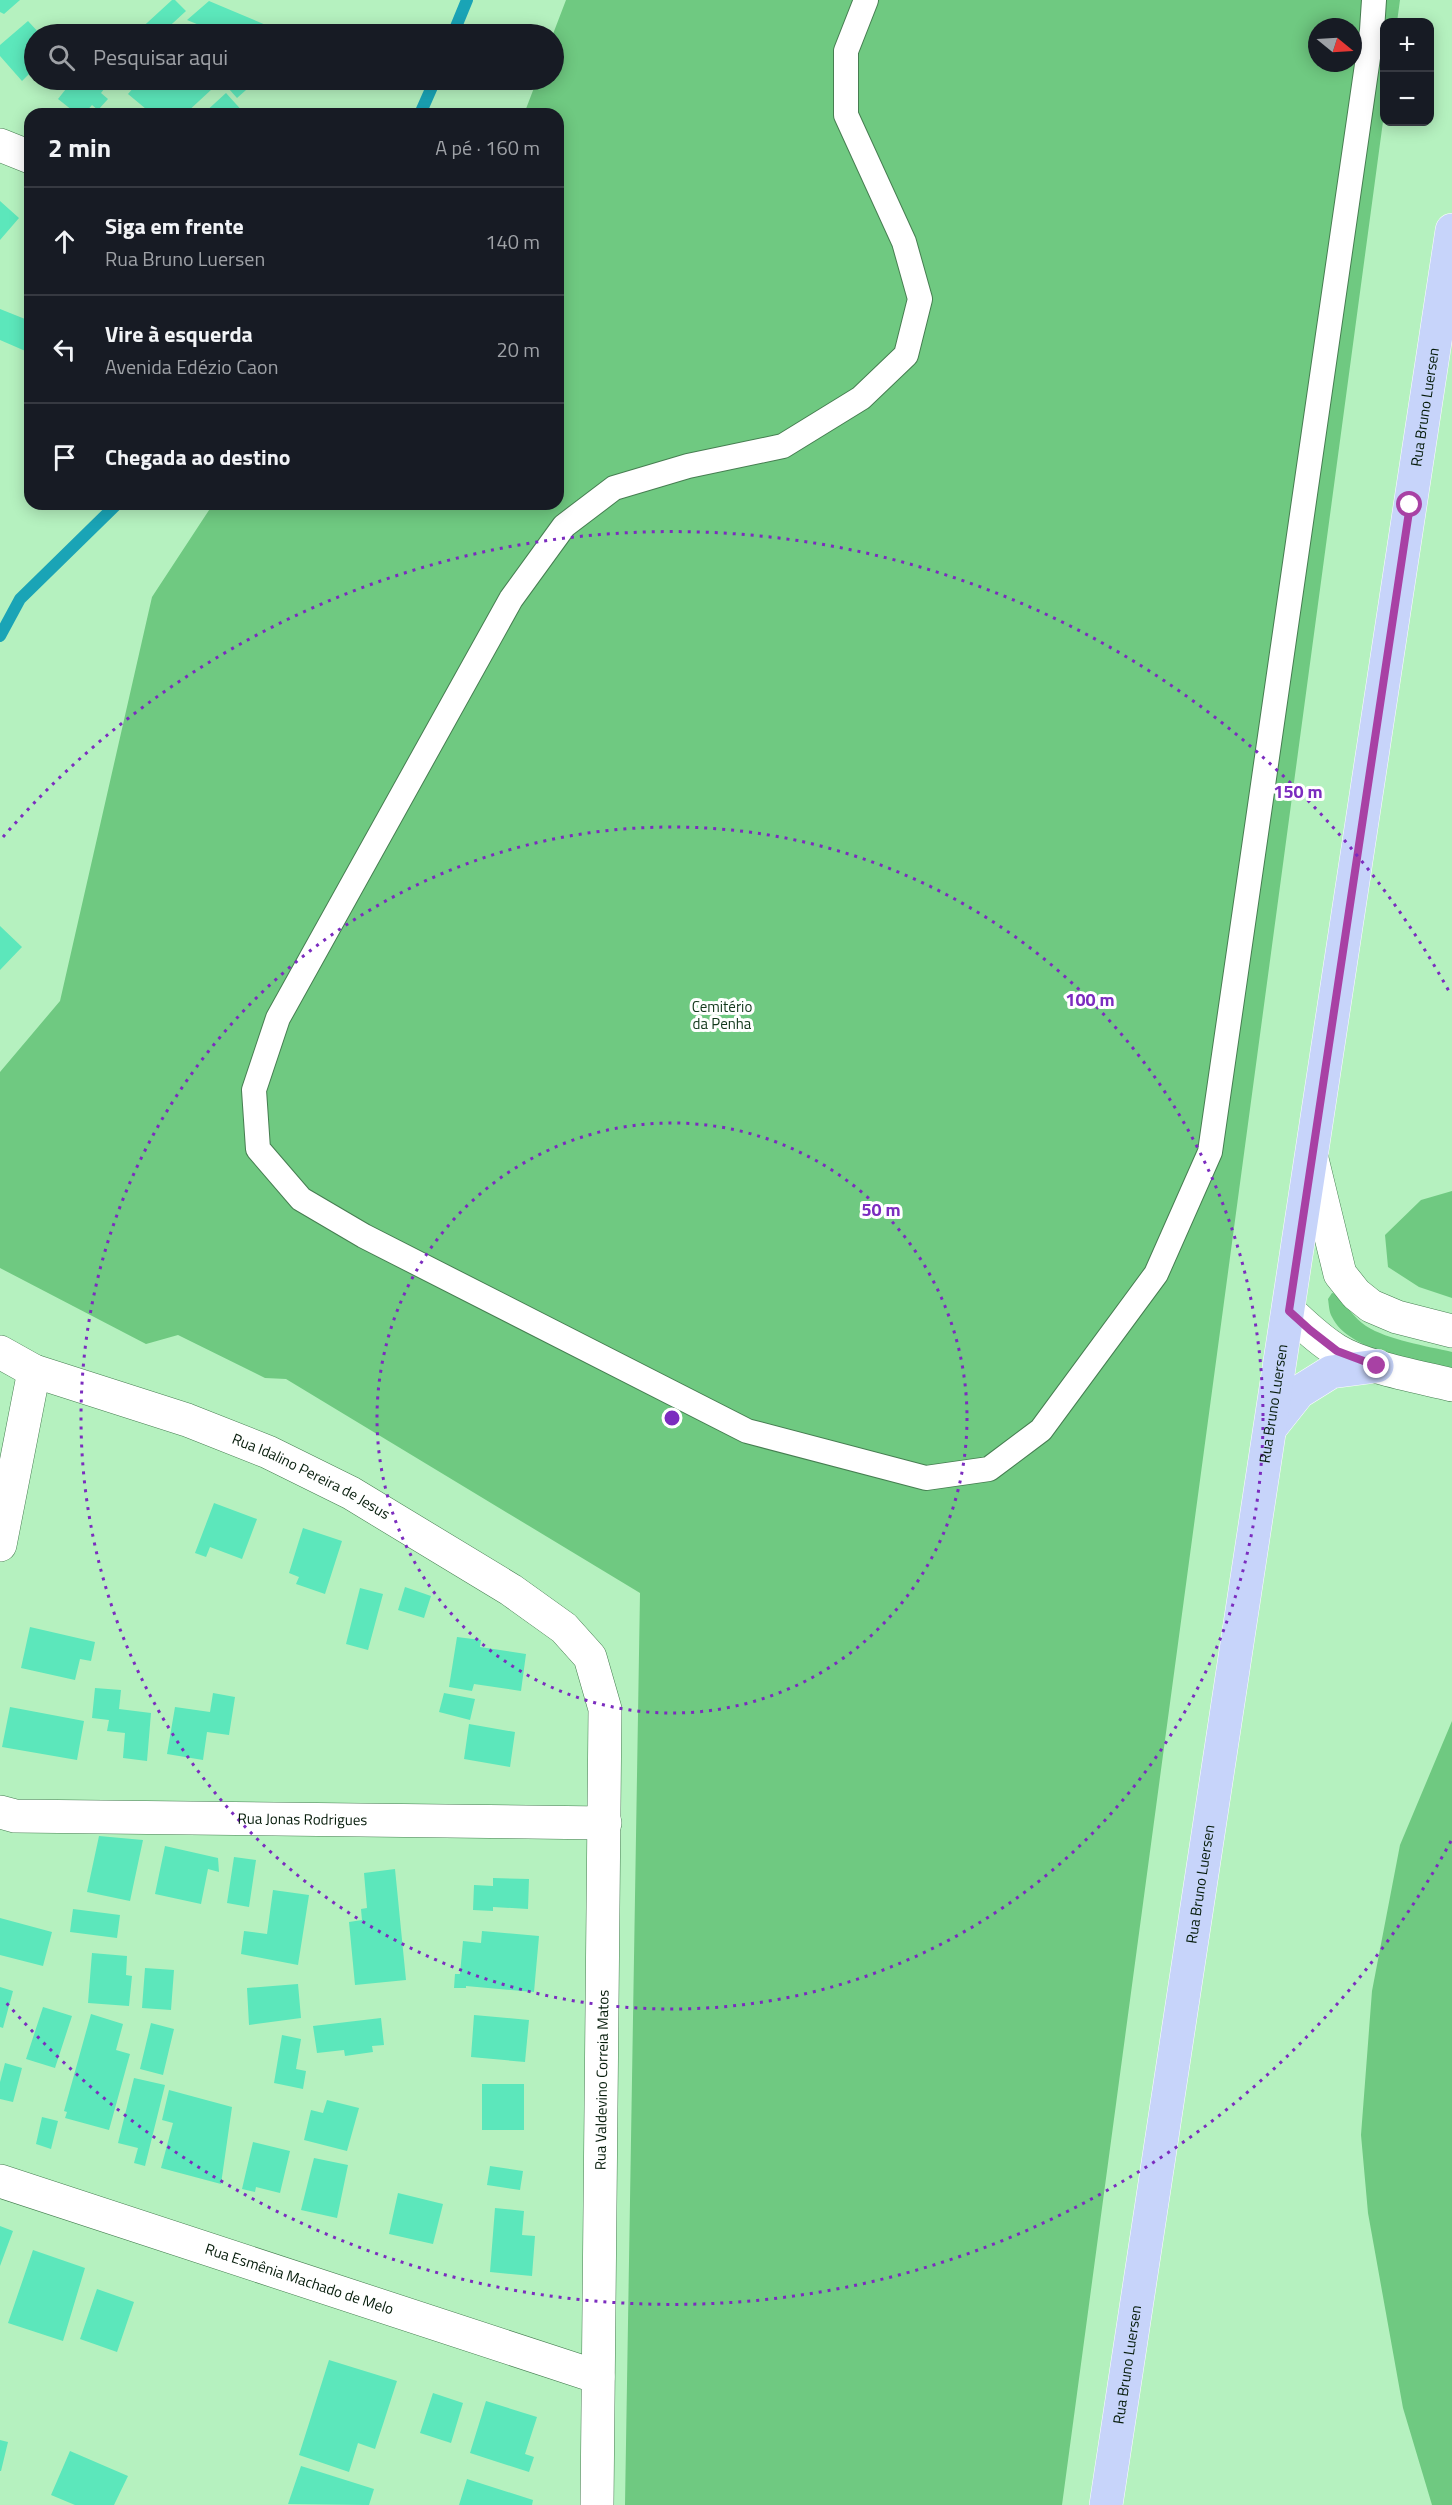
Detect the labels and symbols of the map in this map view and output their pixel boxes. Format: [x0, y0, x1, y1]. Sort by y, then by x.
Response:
north arrow [1308, 18, 1362, 72]
street label: Rua Bruno Luersen [1404, 346, 1445, 468]
route start [1396, 491, 1422, 517]
text: 150 m [1273, 778, 1323, 805]
text: 100 m [1065, 986, 1115, 1013]
park label: Cemitério da Penha [692, 995, 752, 1035]
text: 50 m [861, 1196, 901, 1223]
street label: Rua Bruno Luersen [1253, 1342, 1293, 1465]
route end [1363, 1352, 1389, 1378]
centre of rings [662, 1408, 682, 1428]
street label: Rua Idalino Pereira de Jesus [229, 1427, 395, 1525]
street label: Rua Jonas Rodrigues [237, 1807, 367, 1831]
street label: Rua Bruno Luersen [1180, 1823, 1220, 1945]
street label: Rua Valdevino Correia Matos [588, 1990, 615, 2170]
street label: Rua Esmênia Machado de Melo [202, 2237, 397, 2320]
street label: Rua Bruno Luersen [1106, 2303, 1147, 2426]

